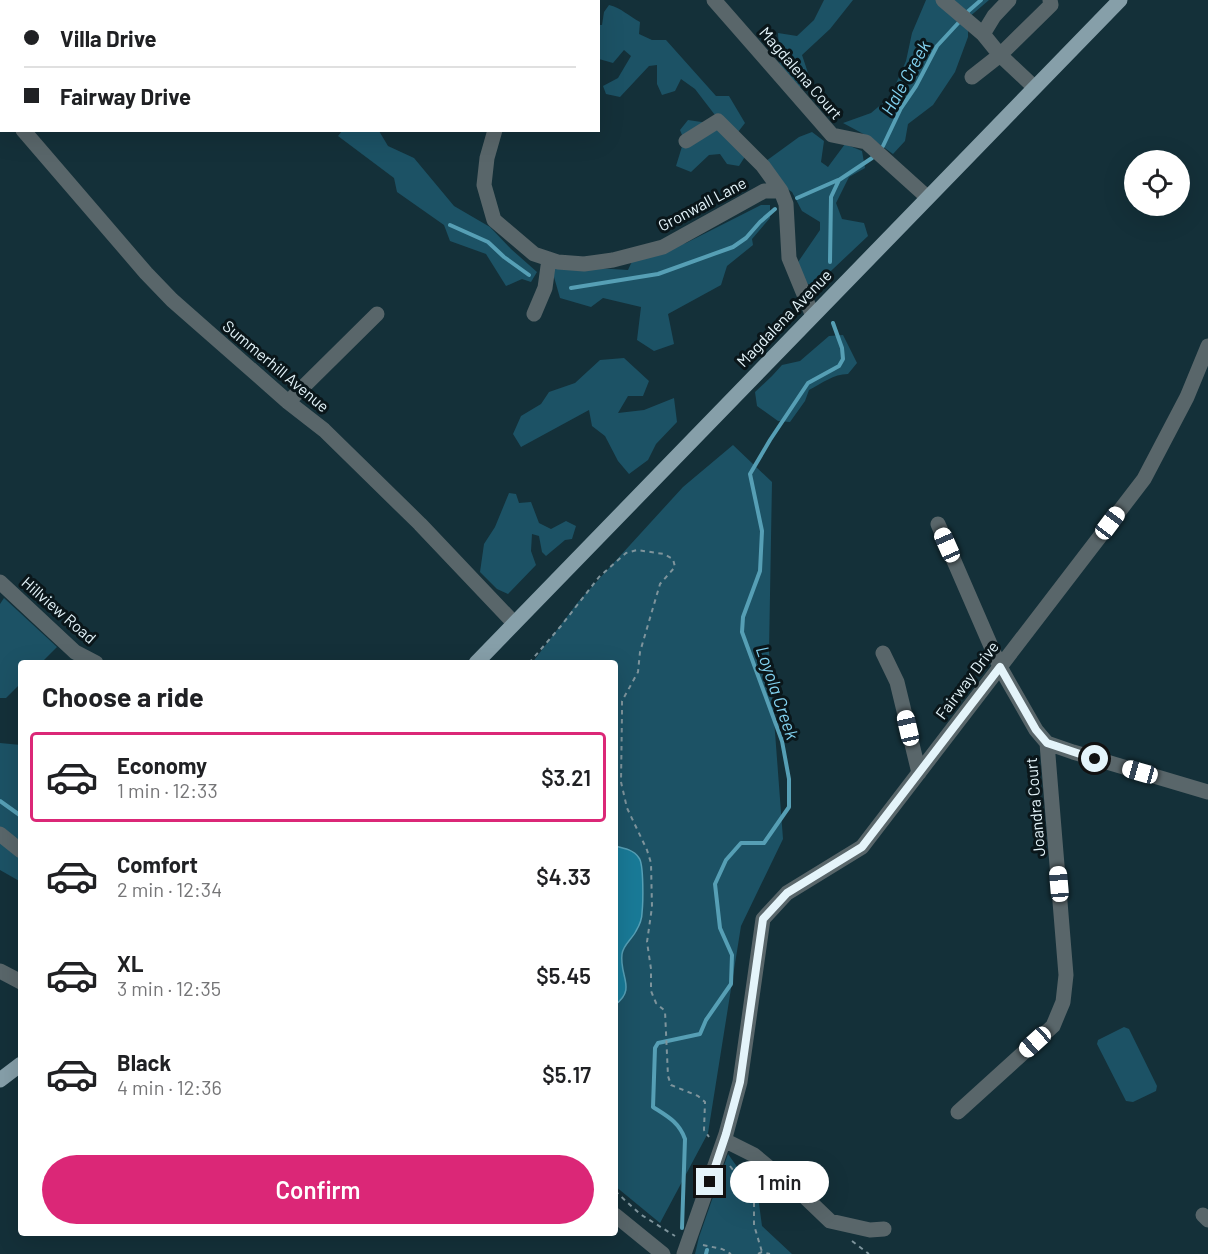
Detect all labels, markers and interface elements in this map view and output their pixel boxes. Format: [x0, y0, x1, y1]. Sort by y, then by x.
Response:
street label: Magdalena Court [756, 23, 847, 123]
text: Villa Drive [60, 25, 156, 51]
water label: Hale Creek [876, 36, 935, 119]
text: Fairway Drive [60, 83, 191, 109]
map controls [1124, 150, 1190, 216]
button: locate [1124, 150, 1190, 216]
street label: Gronwall Lane [654, 172, 749, 235]
street label: Magdalena Avenue [732, 265, 835, 370]
street label: Summerhill Avenue [219, 316, 333, 416]
car [1092, 503, 1128, 543]
car [931, 525, 963, 565]
street label: Hillview Road [18, 572, 100, 647]
street label: Fairway Drive [931, 637, 1002, 722]
water label: Loyola Creek [752, 643, 804, 743]
text: Choose a ride [42, 680, 204, 712]
car [895, 708, 921, 748]
route start [1081, 745, 1108, 772]
icon: car [45, 750, 99, 804]
text: Economy [117, 752, 207, 778]
street label: Joandra Court [1021, 757, 1048, 857]
car [1120, 758, 1160, 786]
text: $3.21 [541, 764, 591, 790]
text: 1 min · 12:33 [117, 778, 218, 802]
icon: car [45, 849, 99, 903]
text: Comfort [117, 851, 198, 877]
text: $4.33 [536, 863, 591, 889]
car [1048, 865, 1070, 903]
text: 2 min · 12:34 [117, 877, 222, 901]
icon: car [45, 948, 99, 1002]
text: XL [117, 950, 143, 976]
text: $5.45 [536, 962, 591, 988]
text: 3 min · 12:35 [117, 976, 221, 1000]
car [1016, 1023, 1054, 1061]
icon: car [45, 1047, 99, 1101]
text: Black [117, 1049, 171, 1075]
text: $5.17 [542, 1061, 591, 1087]
text: 4 min · 12:36 [117, 1075, 222, 1099]
button: Confirm [42, 1155, 594, 1224]
callout: 1 min [731, 1161, 830, 1203]
route end [696, 1168, 723, 1195]
text: 1 min [758, 1170, 801, 1194]

